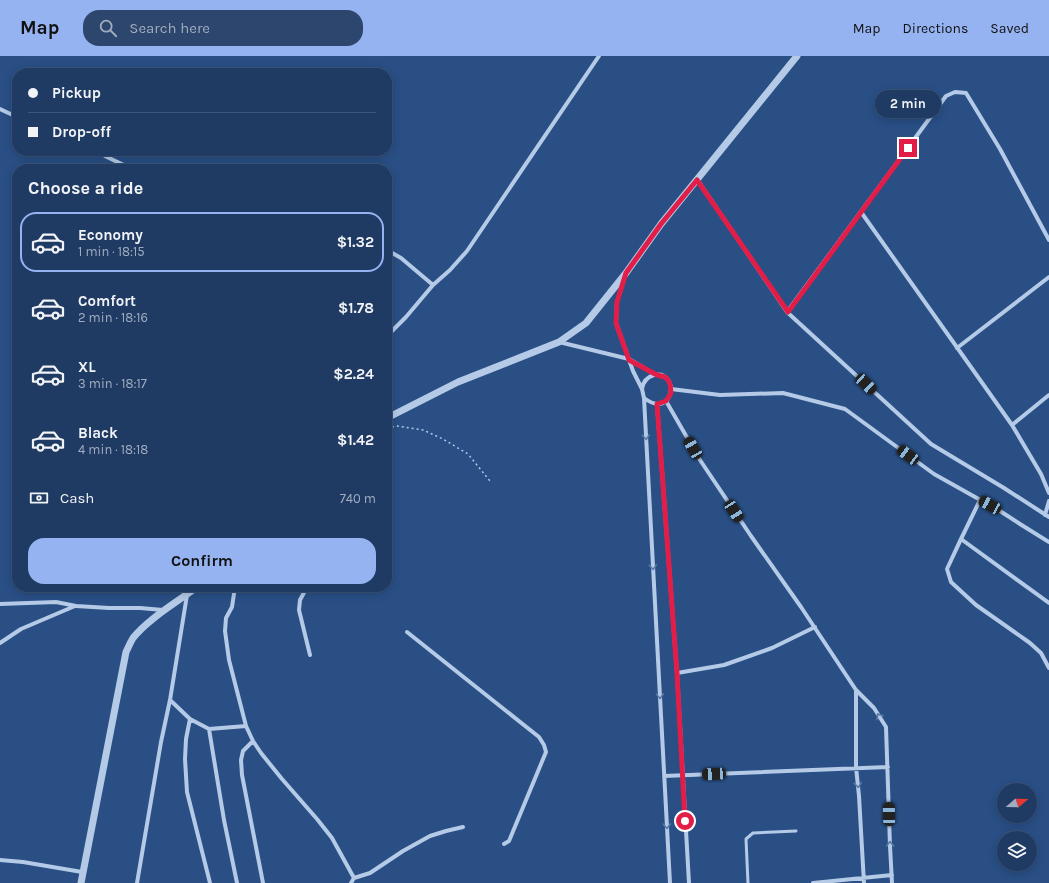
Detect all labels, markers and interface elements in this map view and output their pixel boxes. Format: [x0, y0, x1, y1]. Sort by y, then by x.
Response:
search box [83, 10, 363, 46]
text: Map [20, 17, 59, 39]
icon: search [97, 17, 119, 39]
text: Search here [129, 19, 210, 37]
text: Map [853, 20, 881, 37]
text: Directions [903, 20, 968, 37]
text: Saved [990, 20, 1029, 37]
text: Pickup [52, 84, 101, 102]
callout: 2 min [875, 90, 941, 118]
text: 2 min [890, 96, 926, 111]
text: Drop-off [52, 123, 111, 141]
route end [899, 139, 917, 157]
text: Choose a ride [28, 177, 143, 199]
icon: car [30, 224, 66, 260]
text: Economy [78, 226, 143, 244]
text: $1.32 [337, 233, 374, 251]
text: 1 min · 18:15 [78, 244, 145, 259]
icon: car [30, 290, 66, 326]
text: Comfort [78, 292, 136, 310]
text: $1.78 [338, 299, 374, 317]
text: 2 min · 18:16 [78, 310, 148, 325]
icon: car [30, 356, 66, 392]
text: XL [78, 358, 96, 376]
text: $2.24 [333, 365, 374, 383]
car [853, 371, 879, 397]
text: 3 min · 18:17 [78, 376, 147, 391]
icon: car [30, 422, 66, 458]
text: Black [78, 424, 118, 442]
text: $1.42 [337, 431, 374, 449]
one-way arrow [641, 434, 650, 440]
car [682, 435, 704, 461]
text: 4 min · 18:18 [78, 442, 148, 457]
car [895, 443, 921, 467]
icon: cash [28, 487, 50, 509]
text: Cash [60, 489, 94, 507]
text: 740 m [340, 491, 376, 506]
car [977, 494, 1003, 516]
car [722, 498, 746, 524]
button: Confirm [28, 538, 376, 584]
one-way arrow [648, 564, 657, 570]
one-way arrow [655, 693, 664, 699]
one-way arrow [876, 713, 884, 720]
car [702, 767, 726, 781]
one-way arrow [853, 782, 862, 788]
north arrow [997, 783, 1037, 823]
map controls [997, 783, 1037, 871]
car [883, 802, 895, 826]
route start [676, 812, 694, 830]
one-way arrow [663, 823, 671, 829]
button: layers [997, 831, 1037, 871]
one-way arrow [886, 841, 894, 847]

